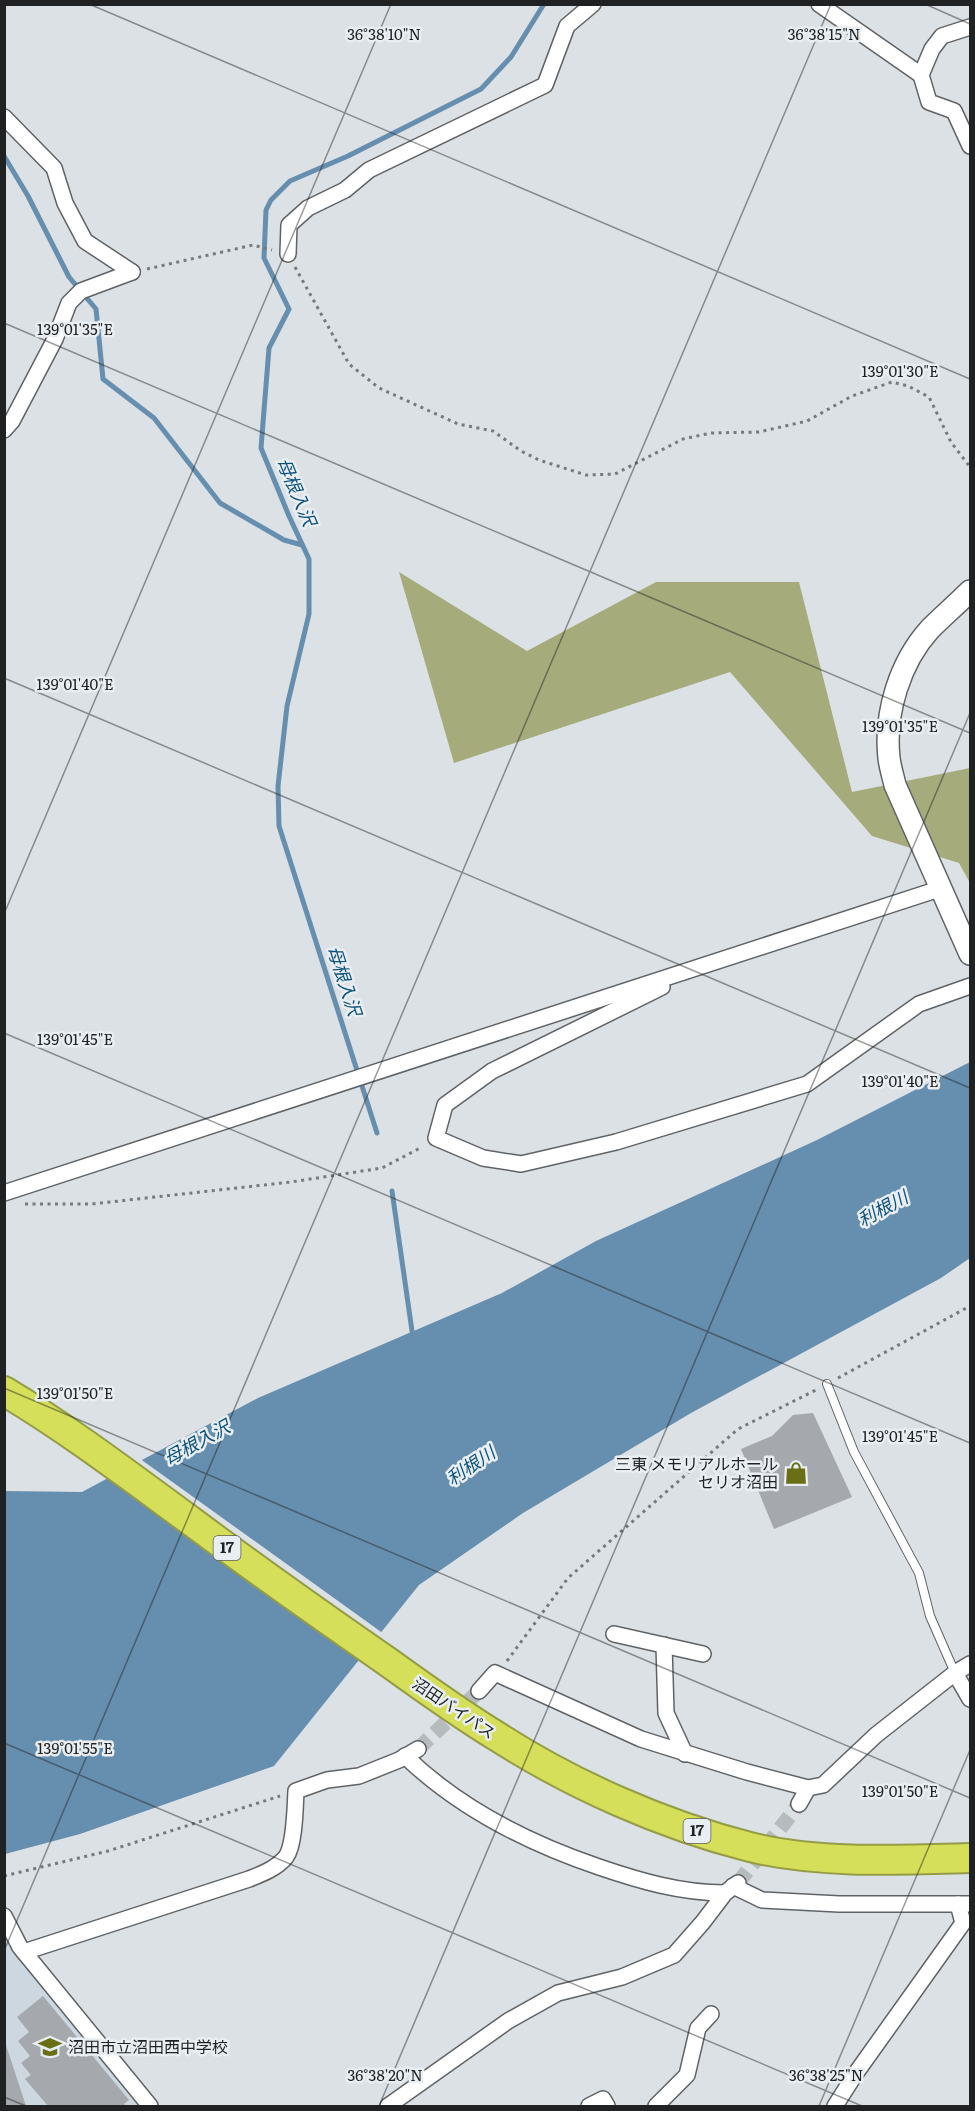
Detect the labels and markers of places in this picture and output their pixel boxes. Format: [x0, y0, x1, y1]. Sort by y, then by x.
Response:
place label: 三東 メモリアルホール セリオ沼田 [615, 1451, 778, 1493]
shop icon: 三東 メモリアルホール セリオ沼田 [783, 1460, 809, 1486]
school or university icon: 沼田市立沼田西中学校 [37, 2034, 63, 2060]
place label: 沼田市立沼田西中学校 [68, 2034, 228, 2058]

